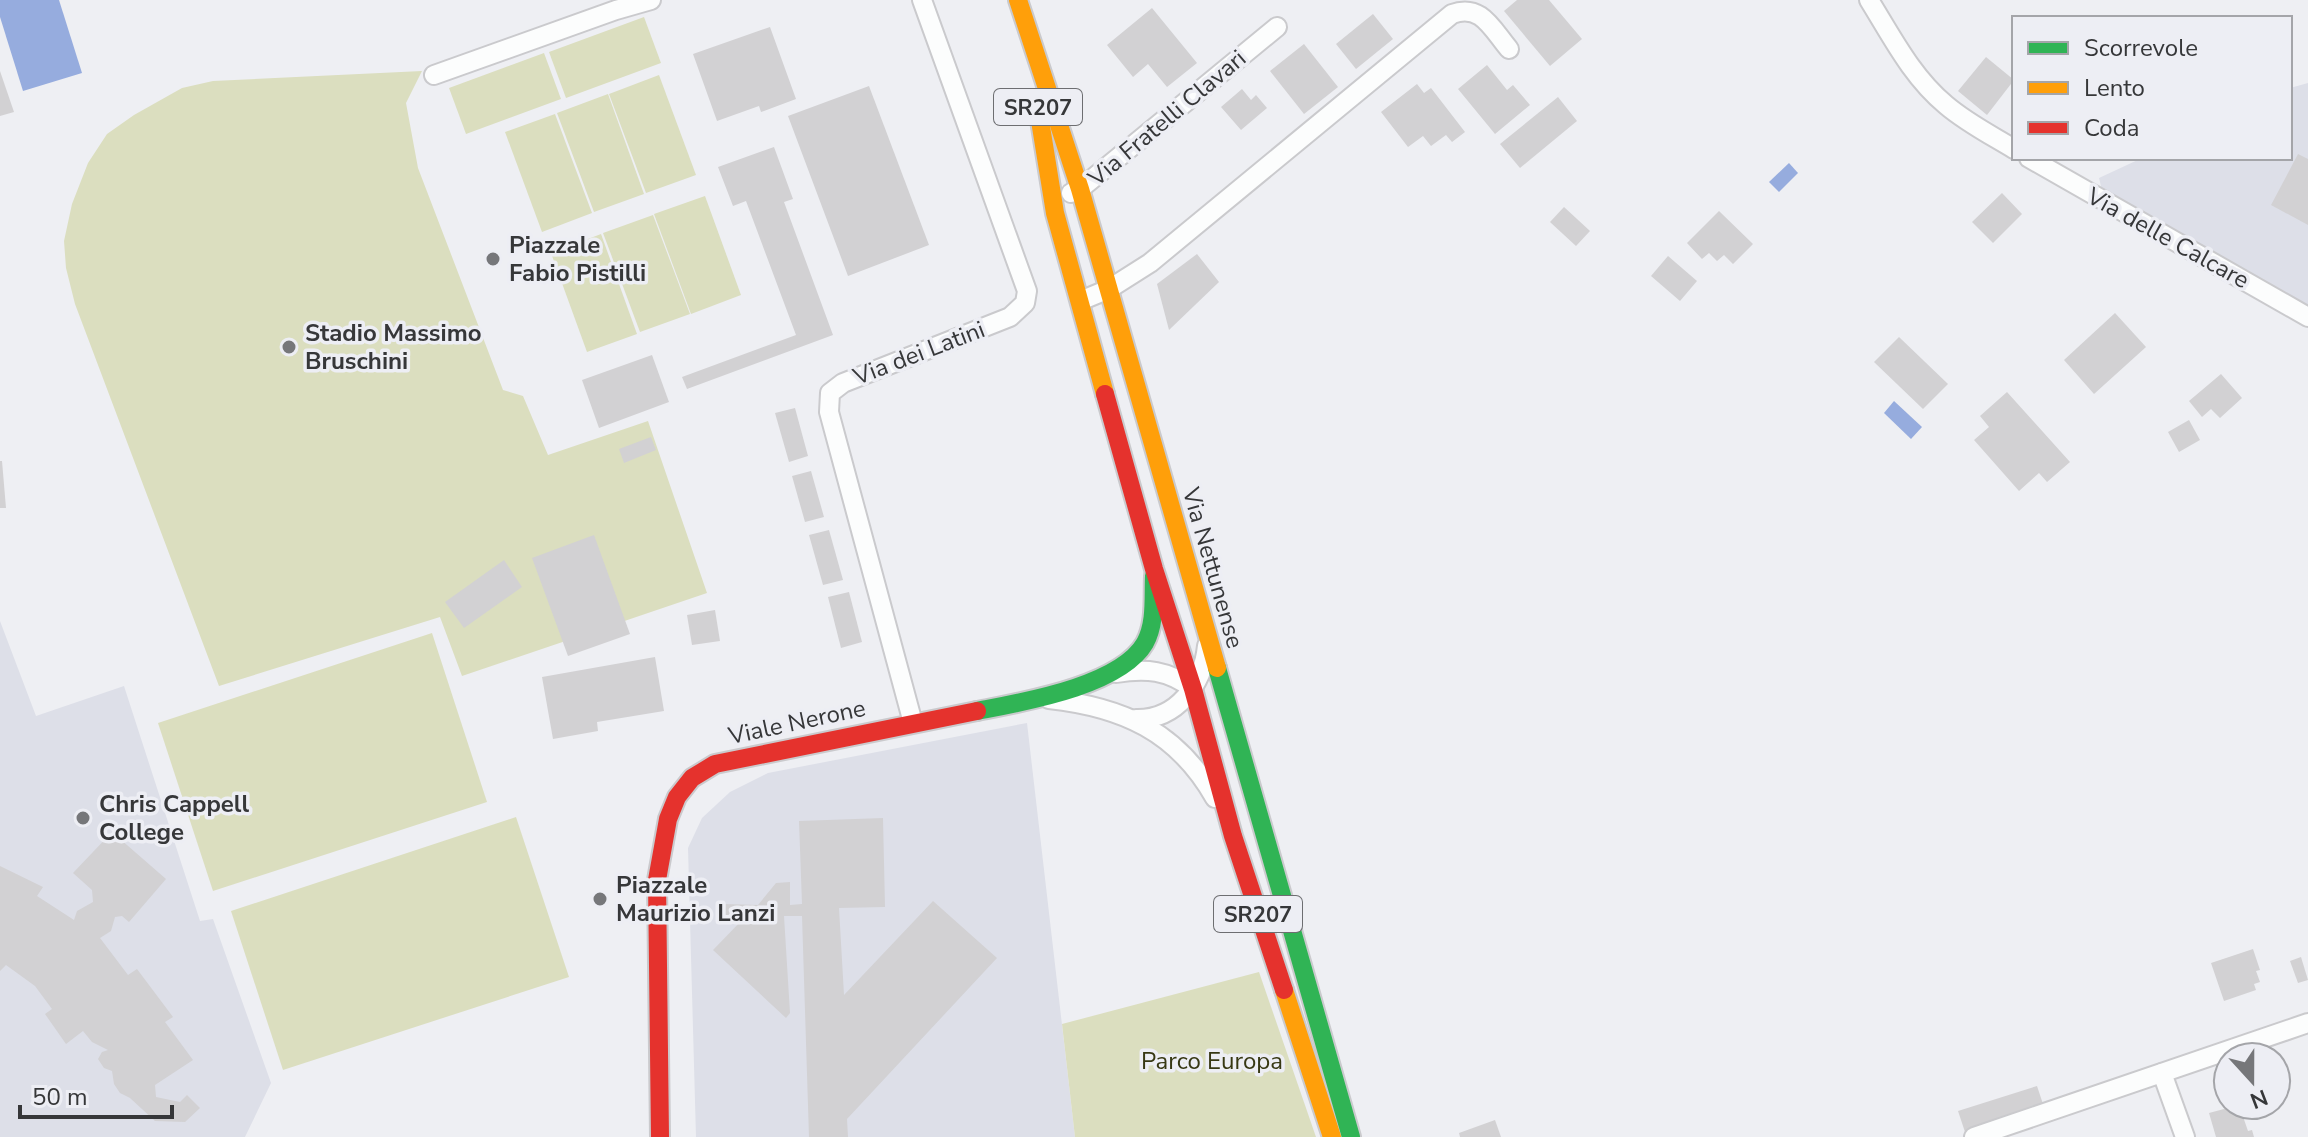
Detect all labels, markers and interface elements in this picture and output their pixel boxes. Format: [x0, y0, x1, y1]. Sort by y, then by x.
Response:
legend [2012, 16, 2292, 160]
text: Scorrevole [2084, 32, 2198, 64]
street label: Via Fratelli Clavari [1081, 42, 1253, 194]
text: Lento [2084, 72, 2145, 104]
road number: SR207 [994, 89, 1082, 125]
text: Coda [2084, 112, 2139, 144]
street label: Via delle Calcare [2080, 180, 2255, 296]
place label: Piazzale Fabio Pistilli [509, 229, 646, 289]
marker: Piazzale Fabio Pistilli [484, 250, 502, 268]
street label: Via dei Latini [848, 313, 989, 393]
place label: Stadio Massimo Bruschini [305, 317, 482, 377]
marker: Stadio Massimo Bruschini [280, 338, 298, 356]
street label: Via Nettunense [1174, 483, 1251, 652]
street label: Viale Nerone [724, 692, 869, 752]
place label: Chris Cappell College [99, 788, 250, 848]
marker: Chris Cappell College [74, 809, 92, 827]
place label: Piazzale Maurizio Lanzi [616, 869, 775, 929]
marker: Piazzale Maurizio Lanzi [591, 890, 609, 908]
road number: SR207 [1214, 896, 1302, 932]
north arrow [2212, 1041, 2292, 1121]
park label: Parco Europa [1141, 1045, 1283, 1077]
scale bar [20, 1069, 172, 1119]
text: 50 m [32, 1081, 88, 1113]
text: N [2246, 1082, 2272, 1116]

